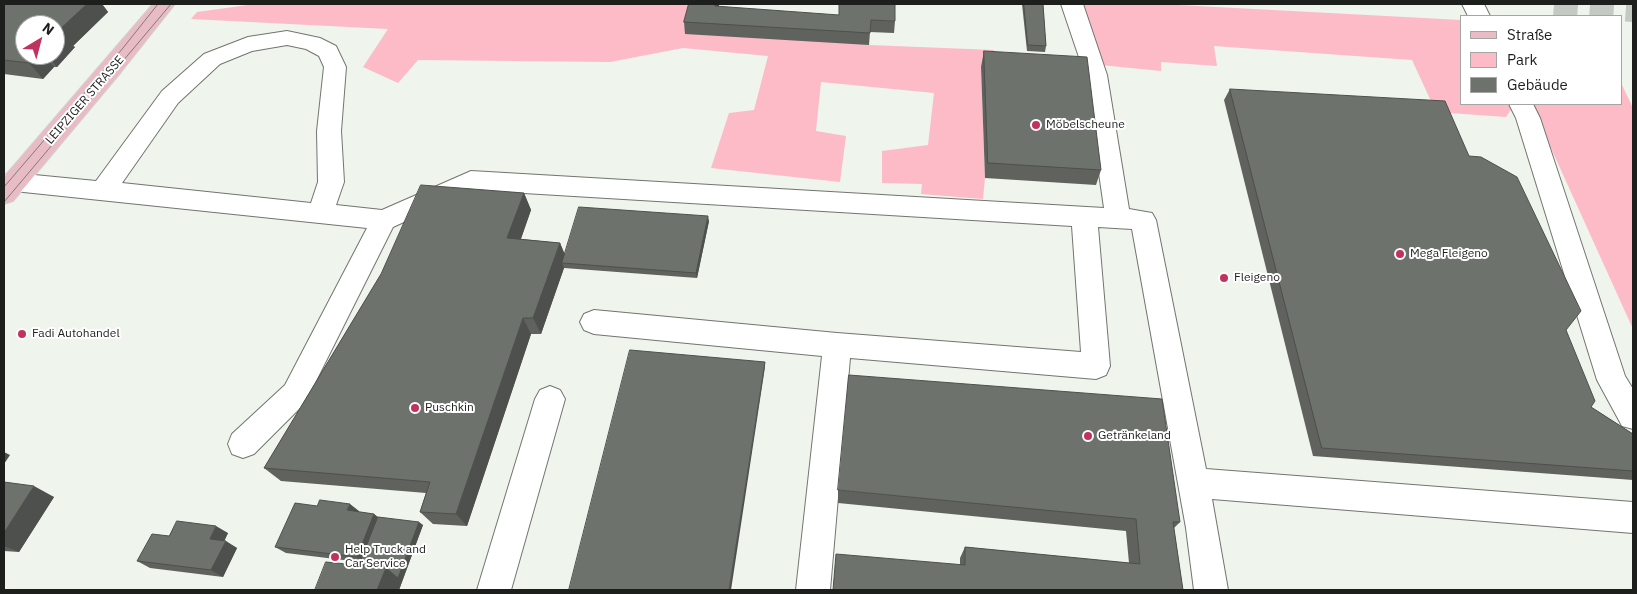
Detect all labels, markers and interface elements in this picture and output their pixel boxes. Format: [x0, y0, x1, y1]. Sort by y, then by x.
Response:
north arrow [15, 15, 65, 65]
legend [1460, 15, 1622, 105]
text: N [39, 19, 58, 39]
text: Straße [1507, 25, 1552, 44]
text: Park [1507, 50, 1537, 69]
street label: LEIPZIGER STRASSE [43, 53, 127, 147]
text: Gebäude [1507, 75, 1568, 94]
place label: Möbelscheune [1046, 118, 1125, 132]
marker: Möbelscheune [1030, 119, 1042, 131]
place label: Mega Fleigeno [1410, 247, 1488, 261]
marker: Mega Fleigeno [1394, 248, 1406, 260]
place label: Fleigeno [1234, 271, 1280, 285]
marker: Fleigeno [1218, 272, 1230, 284]
place label: Fadi Autohandel [32, 327, 120, 341]
marker: Fadi Autohandel [16, 328, 28, 340]
place label: Puschkin [425, 401, 474, 415]
marker: Puschkin [409, 402, 421, 414]
place label: Getränkeland [1098, 429, 1171, 443]
marker: Getränkeland [1082, 430, 1094, 442]
place label: Help Truck and Car Service [345, 543, 426, 571]
marker: Help Truck and Car Service [329, 551, 341, 563]

